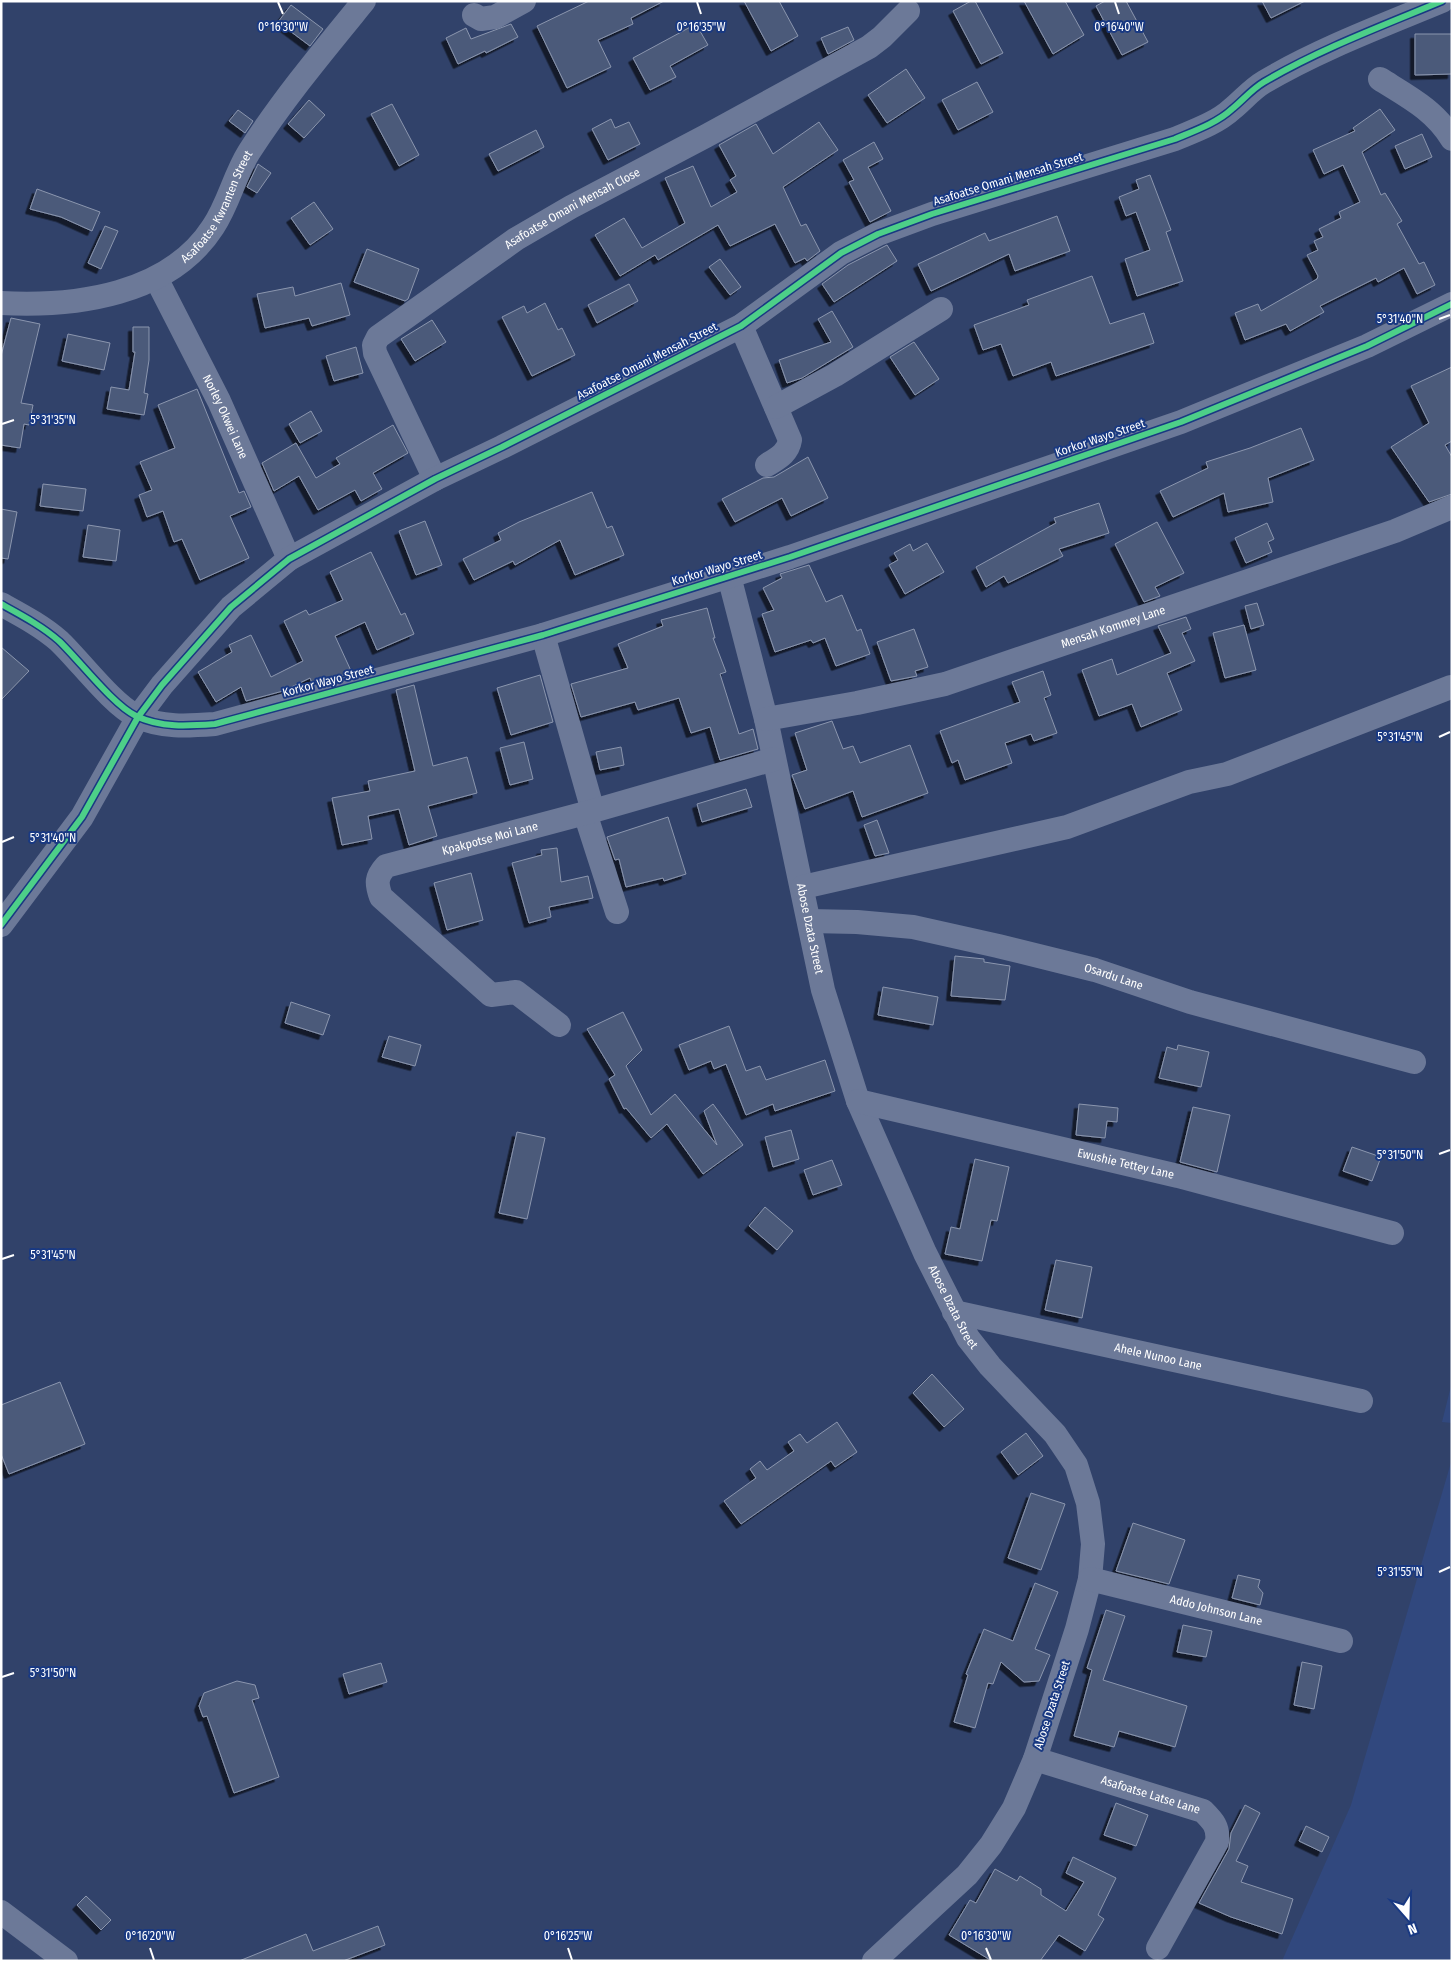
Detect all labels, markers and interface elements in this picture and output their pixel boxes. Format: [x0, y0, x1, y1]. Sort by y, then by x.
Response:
text: 0°16'30"W [258, 20, 308, 34]
text: 0°16'35"W [677, 20, 725, 34]
text: 0°16'40"W [1094, 20, 1144, 34]
street label: Asafoatse Kwranten Street [178, 148, 255, 266]
street label: Asafoatse Omani Mensah Street [931, 150, 1085, 208]
street label: Asafoatse Omani Mensah Close [502, 165, 642, 252]
text: 5°31'40"N [1377, 312, 1423, 326]
street label: Asafoatse Omani Mensah Street [574, 319, 720, 403]
street label: Norley Okwei Lane [200, 372, 251, 461]
text: 5°31'35"N [30, 413, 76, 427]
street label: Korkor Wayo Street [1053, 416, 1147, 460]
street label: Korkor Wayo Street [670, 548, 764, 588]
street label: Mensah Kommey Lane [1059, 603, 1167, 651]
street label: Korkor Wayo Street [281, 662, 375, 700]
text: 5°31'45"N [1377, 730, 1423, 744]
street label: Kpakpotse Moi Lane [440, 819, 539, 858]
text: 5°31'40"N [30, 831, 76, 845]
street label: Abose Dzata Street [794, 882, 826, 975]
street label: Osardu Lane [1083, 961, 1145, 993]
street label: Ewushie Tettey Lane [1076, 1146, 1176, 1182]
text: 5°31'50"N [1377, 1148, 1423, 1162]
text: 5°31'45"N [30, 1248, 76, 1262]
street label: Abose Dzata Street [925, 1263, 981, 1352]
street label: Ahele Nunoo Lane [1113, 1340, 1203, 1373]
text: 5°31'55"N [1377, 1565, 1423, 1579]
street label: Addo Johnson Lane [1169, 1592, 1264, 1628]
street label: Abose Dzata Street [1031, 1659, 1073, 1751]
text: 5°31'50"N [30, 1666, 76, 1680]
street label: Asafoatse Latse Lane [1099, 1773, 1202, 1817]
north arrow [1383, 1892, 1433, 1942]
text: N [1405, 1919, 1419, 1938]
text: 0°16'20"W [125, 1929, 175, 1943]
text: 0°16'25"W [544, 1929, 592, 1943]
text: 0°16'30"W [961, 1929, 1011, 1943]

